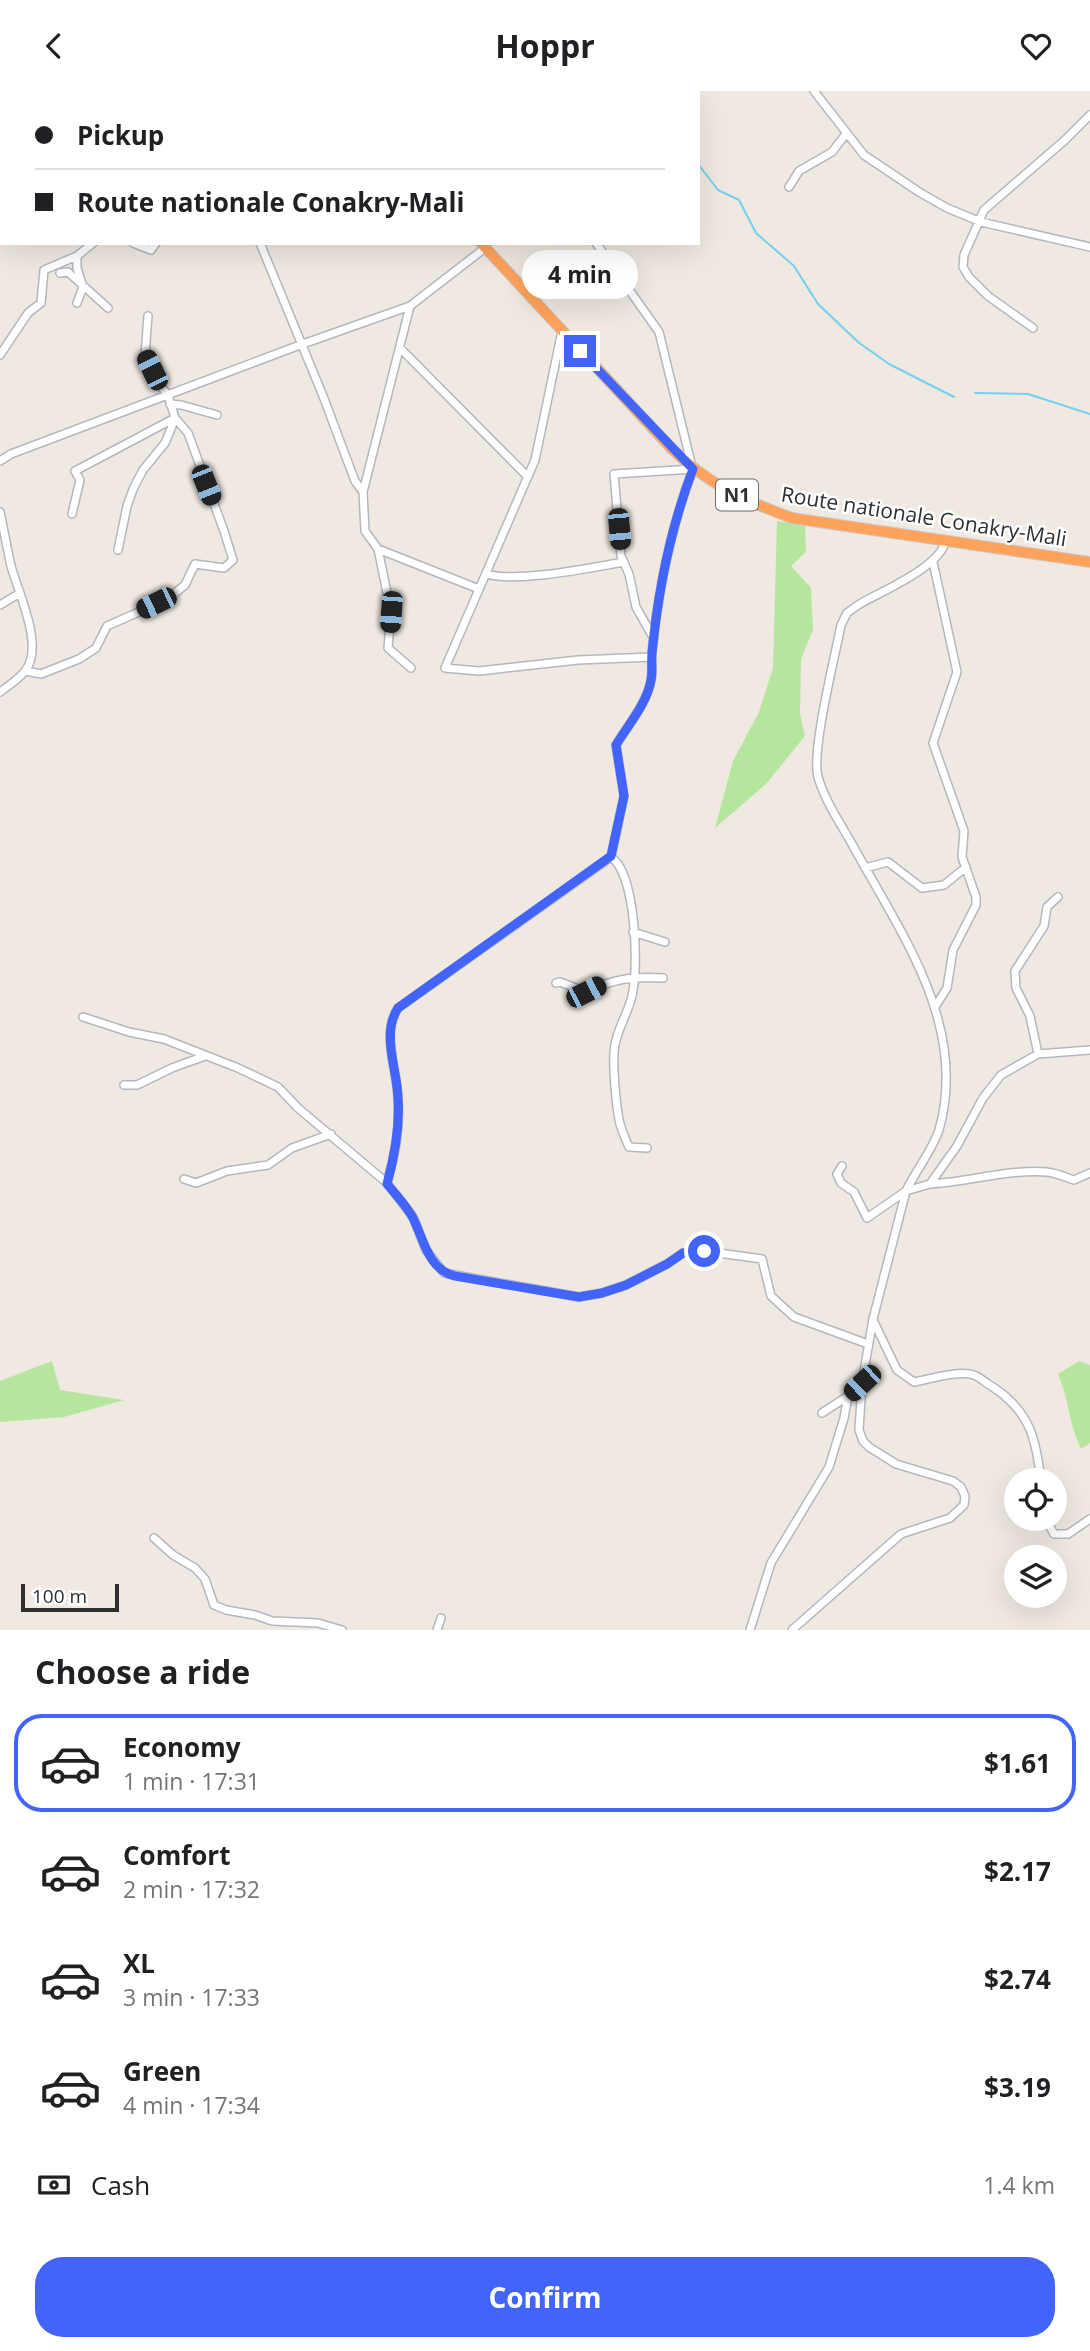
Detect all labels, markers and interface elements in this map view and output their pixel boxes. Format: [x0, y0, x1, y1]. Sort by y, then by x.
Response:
text: Hoppr [495, 24, 595, 67]
icon: back [35, 27, 73, 65]
icon: heart [1017, 27, 1055, 65]
text: Pickup [77, 117, 164, 153]
text: Route nationale Conakry-Mali [77, 184, 464, 220]
callout: 4 min [522, 250, 638, 299]
text: 4 min [548, 258, 612, 290]
route end [564, 335, 596, 367]
car [134, 347, 171, 393]
car [189, 462, 224, 508]
road number: N1 [716, 479, 758, 511]
street label: Route nationale Conakry-Mali [779, 480, 1069, 552]
car [607, 507, 632, 551]
car [133, 584, 180, 622]
car [380, 590, 403, 634]
car [563, 973, 610, 1011]
route start [688, 1235, 720, 1267]
car [840, 1361, 885, 1405]
map controls [1004, 1468, 1067, 1608]
button: locate [1004, 1468, 1067, 1531]
button: layers [1004, 1545, 1067, 1608]
scale bar [21, 1581, 119, 1613]
text: 100 m [32, 1583, 87, 1609]
text: Choose a ride [35, 1650, 250, 1693]
text: Economy [123, 1729, 241, 1765]
icon: car [39, 1732, 102, 1795]
text: $1.61 [984, 1745, 1051, 1781]
text: 1 min · 17:31 [123, 1765, 260, 1797]
text: Comfort [123, 1837, 230, 1873]
icon: car [39, 1840, 102, 1903]
text: $2.17 [984, 1853, 1051, 1889]
text: 2 min · 17:32 [123, 1873, 260, 1905]
text: XL [123, 1945, 155, 1981]
icon: car [39, 1948, 102, 2011]
text: $2.74 [984, 1961, 1051, 1997]
text: 3 min · 17:33 [123, 1981, 260, 2013]
text: Green [123, 2053, 201, 2089]
icon: car [39, 2056, 102, 2119]
text: $3.19 [984, 2069, 1051, 2105]
text: 4 min · 17:34 [123, 2089, 260, 2121]
icon: cash [35, 2166, 73, 2204]
text: Cash [91, 2167, 150, 2203]
text: 1.4 km [983, 2169, 1055, 2201]
button: Confirm [35, 2257, 1055, 2337]

